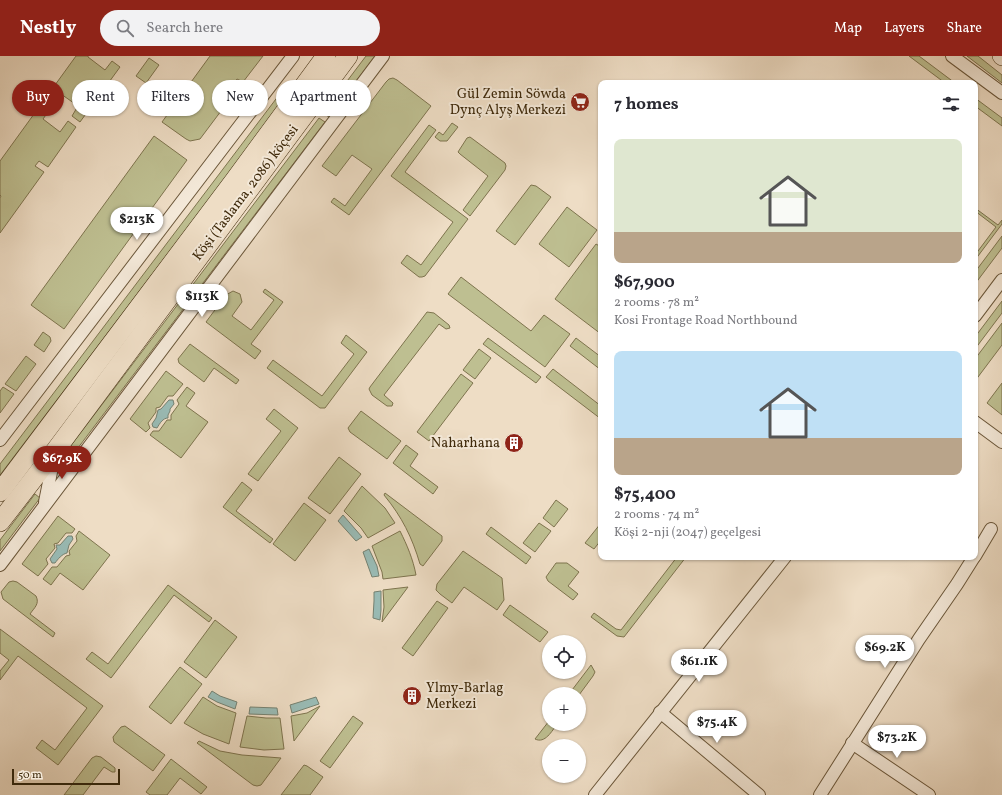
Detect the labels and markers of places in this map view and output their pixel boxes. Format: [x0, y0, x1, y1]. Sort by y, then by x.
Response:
place label: Gül Zemin Söwda Dynç Alyş Merkezi [450, 85, 566, 120]
supermarket icon: Gül Zemin Söwda Dynç Alyş Merkezi [569, 91, 591, 113]
pin: $213K [109, 207, 165, 241]
pin: $113K [174, 284, 230, 318]
building icon: Naharhana [503, 432, 525, 454]
place label: Naharhana [431, 434, 500, 453]
pin: $67.9K [29, 446, 95, 480]
pin: $69.2K [852, 635, 918, 669]
pin: $61.1K [666, 649, 732, 683]
place label: Ylmy-Barlag Merkezi [426, 679, 503, 714]
building icon: Ylmy-Barlag Merkezi [401, 685, 423, 707]
pin: $75.4K [684, 710, 750, 744]
pin: $73.2K [864, 725, 930, 759]

